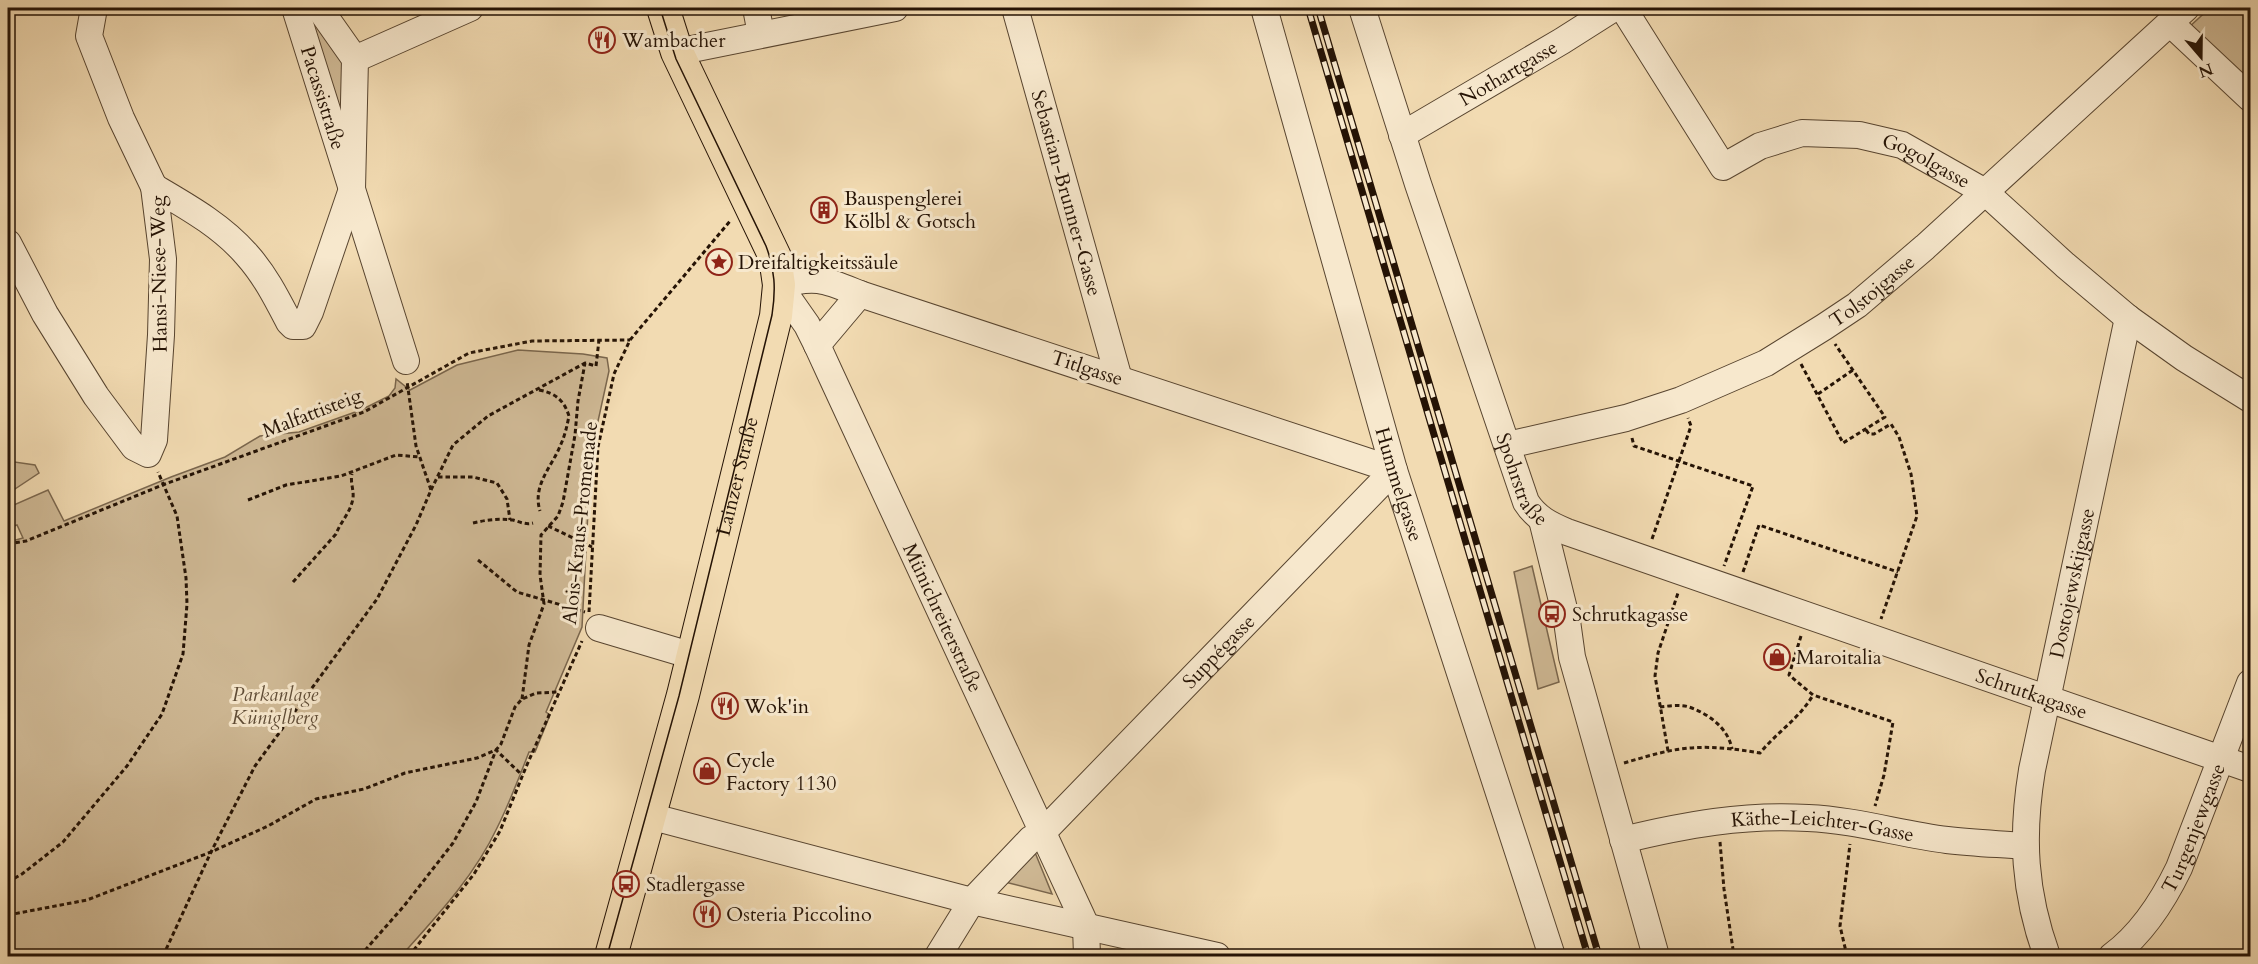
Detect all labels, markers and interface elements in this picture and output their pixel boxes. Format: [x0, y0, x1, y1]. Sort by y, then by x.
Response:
restaurant icon: Wambacher [587, 25, 617, 55]
place label: Wambacher [621, 27, 726, 54]
north arrow [2171, 27, 2231, 87]
street label: Nothartgasse [1454, 33, 1562, 112]
street label: Pacassistraße [294, 42, 352, 153]
text: N [2195, 57, 2216, 83]
street label: Sebastian-Brunner-Gasse [1025, 87, 1109, 299]
street label: Gogolgasse [1880, 127, 1975, 194]
place label: Bauspenglerei Kölbl & Gotsch [844, 185, 976, 235]
street label: Hansi-Niese-Weg [144, 195, 174, 353]
building icon: Bauspenglerei Kölbl & Gotsch [809, 195, 839, 225]
place icon: Dreifaltigkeitssäule [704, 247, 734, 277]
street label: Tolstojgasse [1824, 248, 1920, 333]
place label: Dreifaltigkeitssäule [738, 249, 898, 276]
street label: Titlgasse [1048, 344, 1126, 392]
street label: Malfattisteig [258, 381, 366, 444]
street label: Lainzer Straße [709, 414, 764, 539]
street label: Alois-Kraus-Promenade [556, 420, 604, 626]
street label: Hummelgasse [1369, 424, 1430, 545]
street label: Spohrstraße [1490, 429, 1553, 532]
street label: Dostojewskijgasse [2043, 506, 2101, 661]
street label: Münichreiterstraße [897, 539, 989, 696]
bus stop icon: Schrutkagasse [1537, 599, 1567, 629]
place label: Schrutkagasse [1572, 601, 1688, 628]
street label: Suppégasse [1176, 608, 1261, 694]
shop icon: Maroitalia [1762, 642, 1792, 672]
place label: Maroitalia [1796, 644, 1882, 671]
street label: Schrutkagasse [1972, 661, 2091, 725]
park label: Parkanlage Küniglberg [232, 681, 319, 731]
restaurant icon: Wok'in [710, 691, 740, 721]
place label: Wok'in [743, 693, 810, 720]
place label: Cycle Factory 1130 [726, 747, 837, 797]
shop icon: Cycle Factory 1130 [692, 756, 722, 786]
street label: Turgenjewgasse [2155, 759, 2231, 898]
street label: Käthe-Leichter-Gasse [1730, 804, 1916, 848]
bus stop icon: Stadlergasse [611, 869, 641, 899]
place label: Stadlergasse [646, 871, 745, 898]
restaurant icon: Osteria Piccolino [692, 899, 722, 929]
place label: Osteria Piccolino [726, 901, 872, 928]

